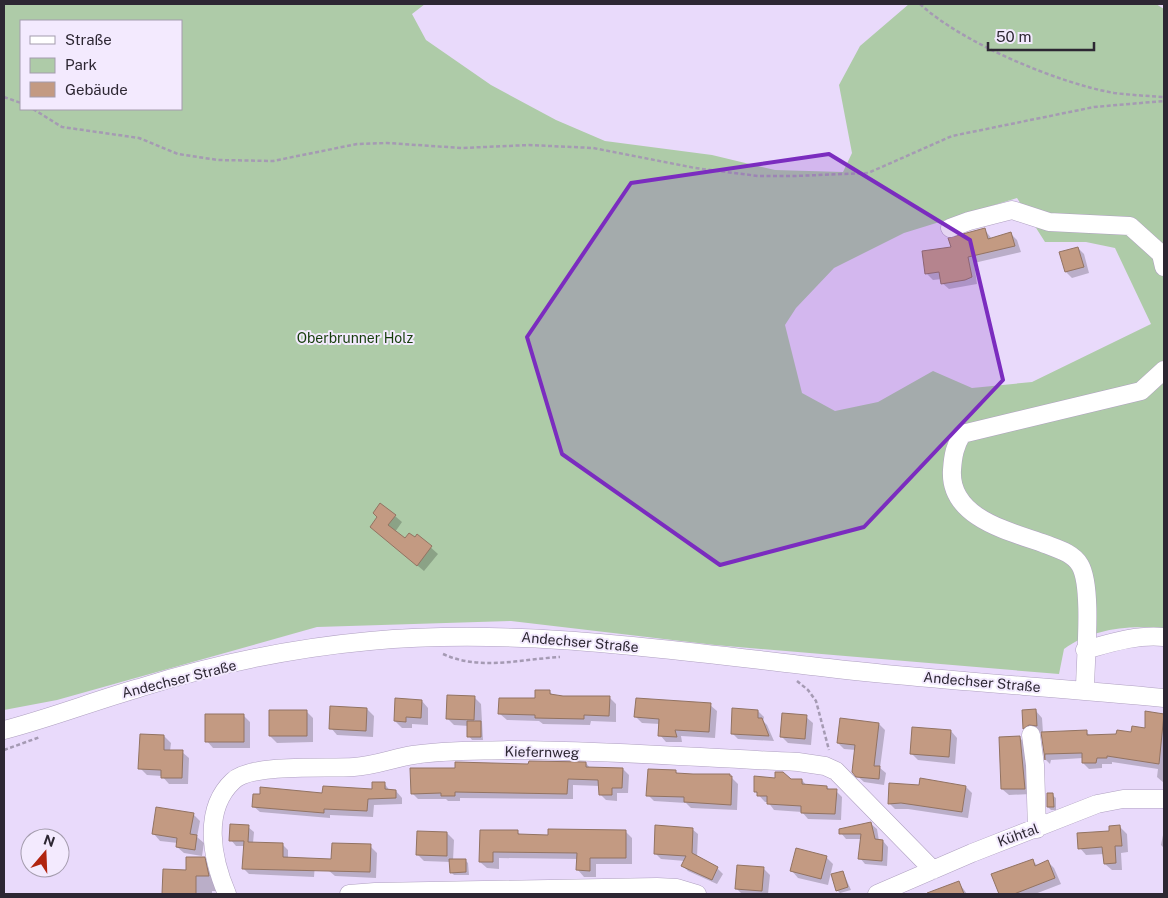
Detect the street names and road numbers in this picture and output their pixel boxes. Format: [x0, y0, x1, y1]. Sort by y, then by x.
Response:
street label: Andechser Straße [521, 629, 639, 655]
street label: Andechser Straße [120, 657, 238, 701]
street label: Andechser Straße [923, 669, 1041, 695]
street label: Kiefernweg [504, 743, 580, 761]
street label: Kühtal [995, 820, 1041, 850]

